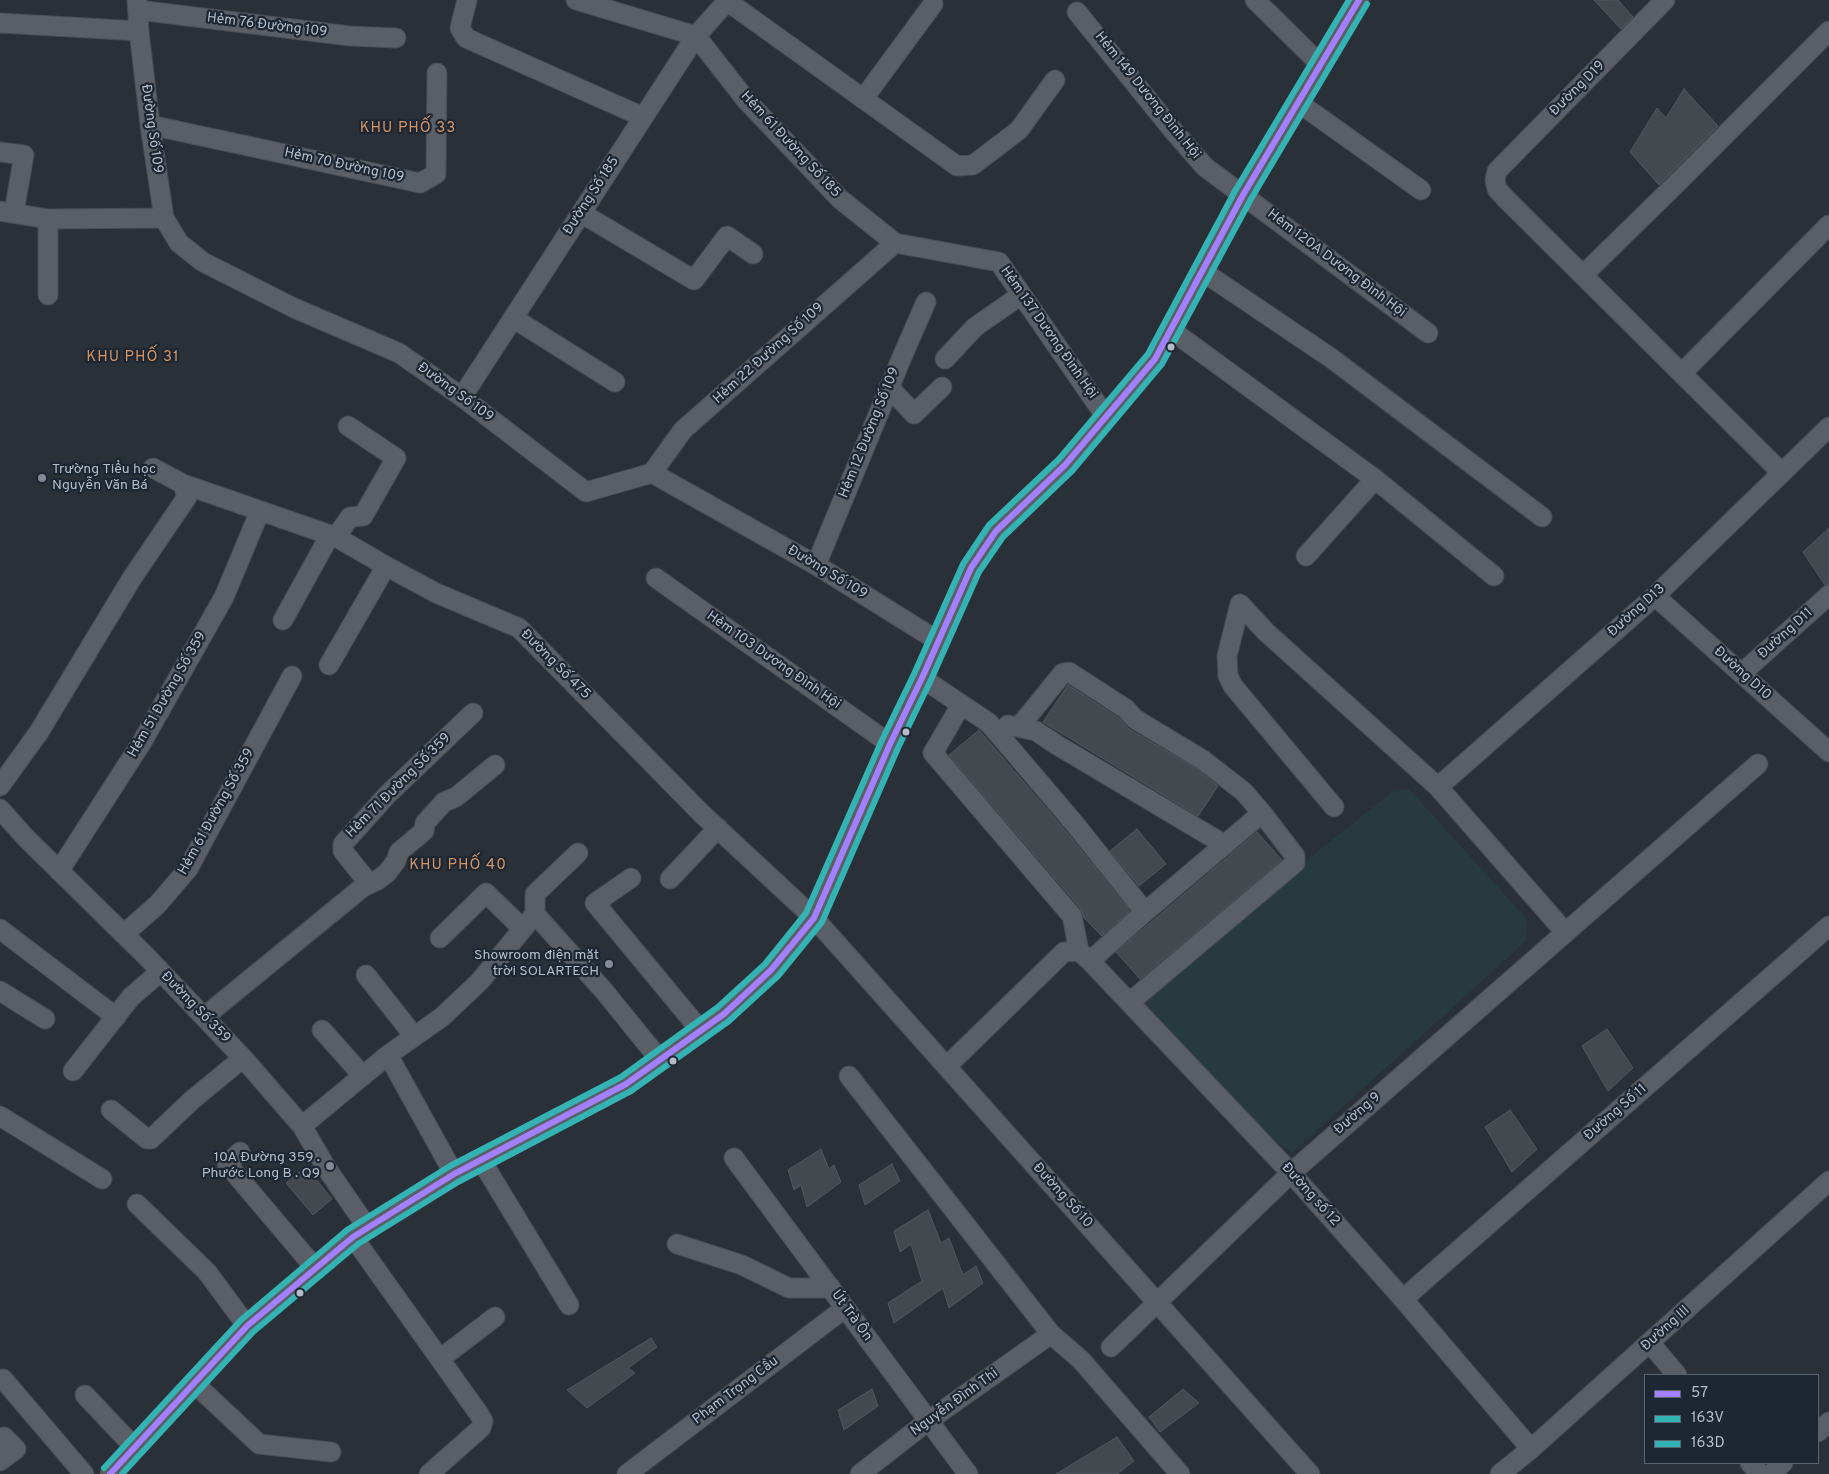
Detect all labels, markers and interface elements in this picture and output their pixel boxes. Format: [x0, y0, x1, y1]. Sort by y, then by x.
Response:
street label: Hẻm 76 Đường 109 [206, 10, 328, 42]
street label: Hẻm 149 Dương Đình Hội [1090, 29, 1204, 163]
street label: Đường D19 [1547, 58, 1609, 120]
street label: Đường Số 109 [136, 83, 166, 175]
street label: Hẻm 61 Đường Số 185 [736, 88, 844, 202]
district label: KHU PHỐ 33 [358, 120, 458, 138]
street label: Hẻm 70 Đường 109 [282, 145, 406, 187]
street label: Đường Số 185 [561, 154, 623, 238]
street label: Hẻm 120A Dương Đình Hội [1263, 206, 1409, 322]
street label: Hẻm 137 Dương Đình Hội [996, 264, 1100, 402]
street label: Hẻm 22 Đường Số 109 [710, 300, 828, 408]
unlabelled marker [1166, 342, 1176, 352]
district label: KHU PHỐ 31 [85, 349, 181, 367]
street label: Đường Số 109 [414, 360, 496, 426]
street label: Hẻm 12 Đường Số 109 [836, 365, 904, 501]
place label: Trường Tiểu học Nguyễn Văn Bá [52, 462, 156, 494]
marker: Trường Tiểu học Nguyễn Văn Bá [36, 472, 48, 484]
street label: Đường Số 109 [784, 543, 870, 603]
street label: Đường D13 [1605, 581, 1669, 641]
street label: Đường D11 [1755, 605, 1817, 663]
street label: Hẻm 103 Dương Đình Hội [703, 608, 843, 714]
street label: Đường Số 475 [517, 627, 593, 703]
street label: Hẻm 51 Đường Số 359 [125, 629, 211, 761]
street label: Đường D10 [1710, 644, 1774, 704]
unlabelled marker [901, 727, 911, 737]
street label: Hẻm 71 Đường Số 359 [343, 730, 455, 842]
street label: Hẻm 61 Đường Số 359 [175, 746, 259, 878]
district label: KHU PHỐ 40 [408, 857, 508, 875]
place label: Showroom điện mặt trời SOLARTECH [474, 948, 599, 980]
marker: Showroom điện mặt trời SOLARTECH [603, 958, 615, 970]
street label: Đường Số 359 [157, 969, 233, 1047]
unlabelled marker [668, 1056, 678, 1066]
street label: Đường Số 11 [1581, 1081, 1651, 1145]
street label: Đường 9 [1331, 1089, 1385, 1139]
place label: 10A Đường 359 . Phước Long B . Q9 [202, 1150, 320, 1182]
marker: 10A Đường 359 . Phước Long B . Q9 [324, 1160, 336, 1172]
street label: Đường Số 10 [1028, 1160, 1096, 1232]
street label: Đường số 12 [1277, 1160, 1343, 1230]
street label: Út Trà Ôn [827, 1287, 875, 1345]
unlabelled marker [295, 1288, 305, 1298]
street label: Đường III [1638, 1303, 1694, 1355]
street label: Phạm Trọng Cầu [690, 1353, 782, 1429]
street label: Nguyễn Đình Thi [908, 1366, 1002, 1440]
legend [1644, 1374, 1819, 1464]
text: 57 [1691, 1384, 1708, 1403]
text: 163V [1691, 1409, 1724, 1428]
text: 163D [1691, 1434, 1725, 1453]

